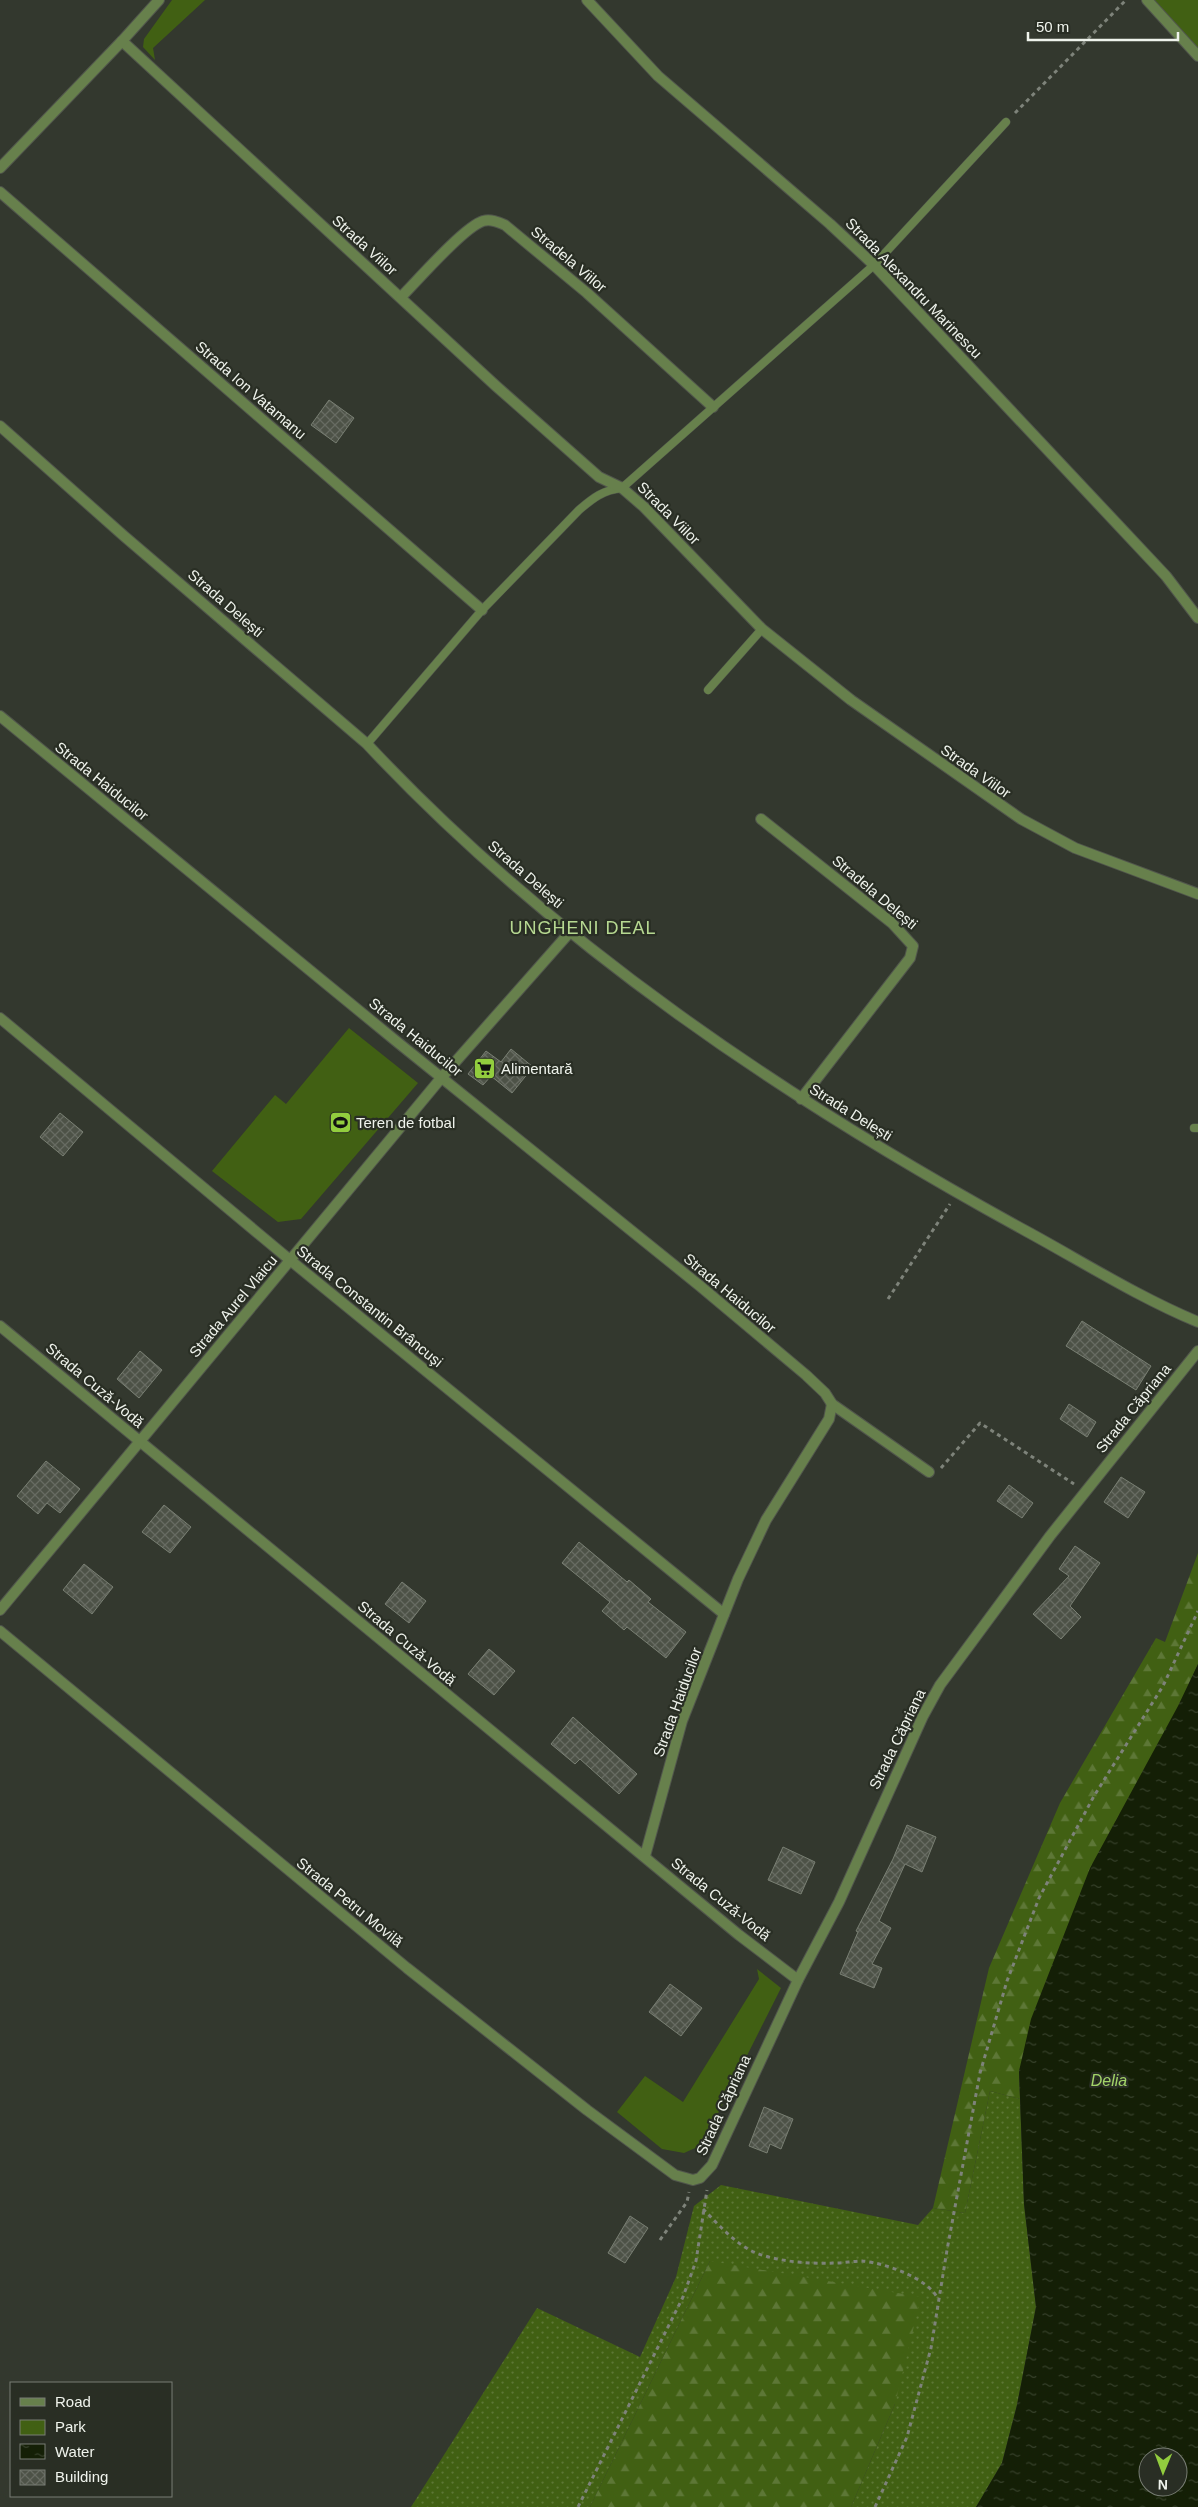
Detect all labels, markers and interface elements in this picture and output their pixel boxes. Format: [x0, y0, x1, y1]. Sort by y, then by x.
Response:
scale bar [1028, 10, 1178, 42]
text: 50 m [1036, 18, 1069, 35]
street label: Strada Viilor [329, 211, 401, 279]
street label: Strada Alexandru Marinescu [842, 214, 986, 362]
street label: Stradela Viilor [528, 223, 610, 295]
street label: Strada Ion Vatamanu [192, 337, 310, 443]
street label: Strada Viilor [634, 478, 704, 548]
street label: Strada Delești [185, 566, 267, 640]
street label: Strada Haiducilor [52, 738, 152, 824]
street label: Strada Viilor [938, 741, 1014, 801]
street label: Strada Delești [485, 837, 567, 911]
street label: Stradela Delești [829, 851, 921, 933]
district label: UNGHENI DEAL [509, 918, 657, 938]
street label: Strada Haiducilor [366, 994, 466, 1080]
supermarket icon: Alimentară [473, 1056, 497, 1080]
place label: Alimentară [501, 1060, 573, 1077]
street label: Strada Delești [807, 1080, 895, 1144]
sports icon: Teren de fotbal [328, 1110, 352, 1134]
place label: Teren de fotbal [356, 1114, 455, 1131]
street label: Strada Constantin Brâncuşi [294, 1242, 446, 1370]
street label: Strada Haiducilor [680, 1250, 780, 1336]
street label: Strada Aurel Vlaicu [185, 1252, 281, 1360]
street label: Strada Cuză-Vodă [43, 1339, 148, 1431]
street label: Strada Căpriana [1092, 1360, 1174, 1456]
street label: Strada Cuză-Vodă [355, 1597, 460, 1689]
street label: Strada Haiducilor [649, 1645, 705, 1759]
street label: Strada Căpriana [865, 1686, 929, 1792]
street label: Strada Petru Movilă [293, 1854, 407, 1950]
street label: Strada Cuză-Vodă [668, 1854, 774, 1945]
street label: Strada Căpriana [692, 2051, 754, 2158]
water label: Delia [1091, 2072, 1127, 2089]
legend [10, 2382, 172, 2497]
text: Road [55, 2393, 91, 2410]
text: Park [55, 2418, 86, 2435]
text: Water [55, 2443, 94, 2460]
north arrow [1138, 2447, 1188, 2497]
text: Building [55, 2468, 108, 2485]
text: N [1158, 2477, 1168, 2493]

